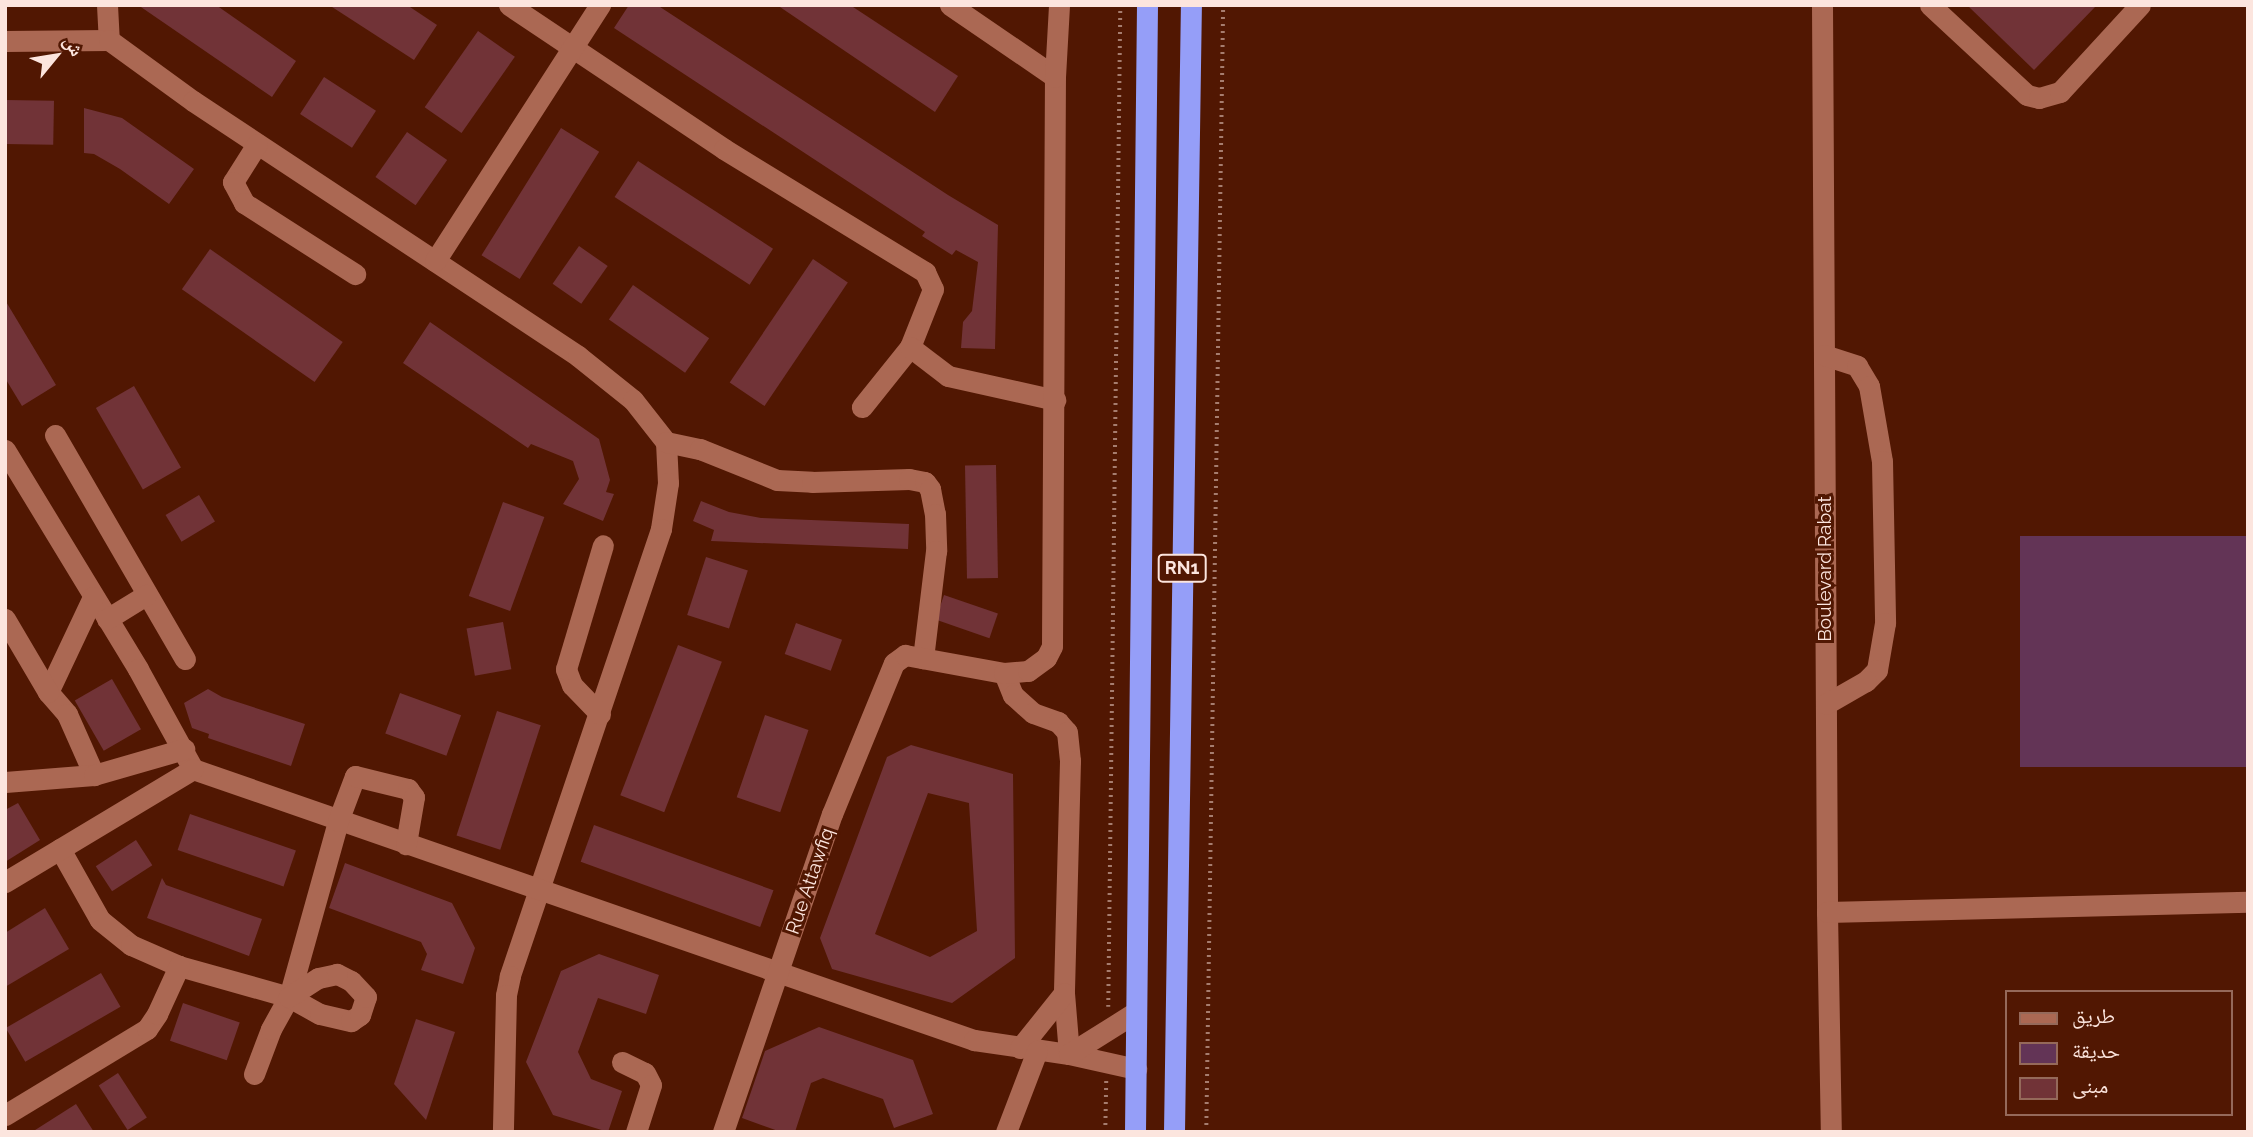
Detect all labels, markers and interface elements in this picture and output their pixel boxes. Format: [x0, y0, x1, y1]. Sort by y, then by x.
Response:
north arrow [21, 21, 91, 91]
text: ش [60, 31, 89, 60]
street label: Boulevard Rabat [1814, 496, 1836, 642]
road number: RN1 [1158, 554, 1206, 582]
street label: Rue Attawfiq [781, 825, 839, 937]
legend [2004, 990, 2232, 1116]
text: طريق [2072, 1003, 2115, 1028]
text: حديقة [2072, 1038, 2120, 1063]
text: مبنى [2072, 1073, 2108, 1098]

